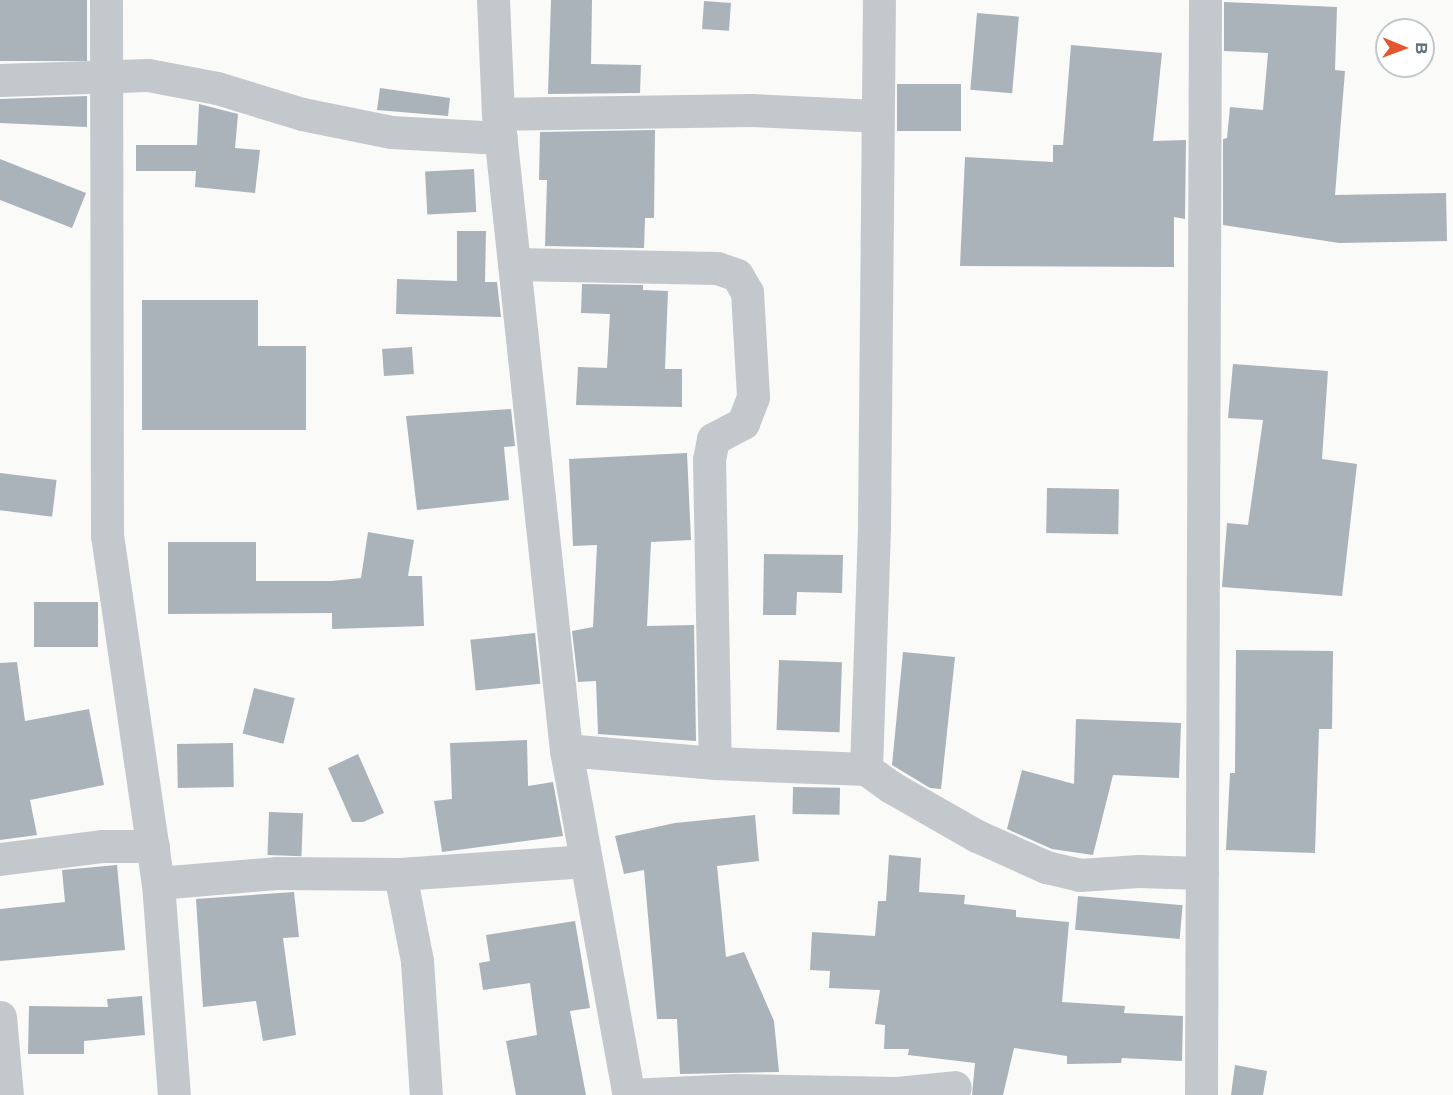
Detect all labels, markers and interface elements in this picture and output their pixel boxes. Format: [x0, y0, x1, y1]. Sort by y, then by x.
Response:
north arrow [1375, 18, 1435, 78]
text: B [1412, 42, 1431, 55]

